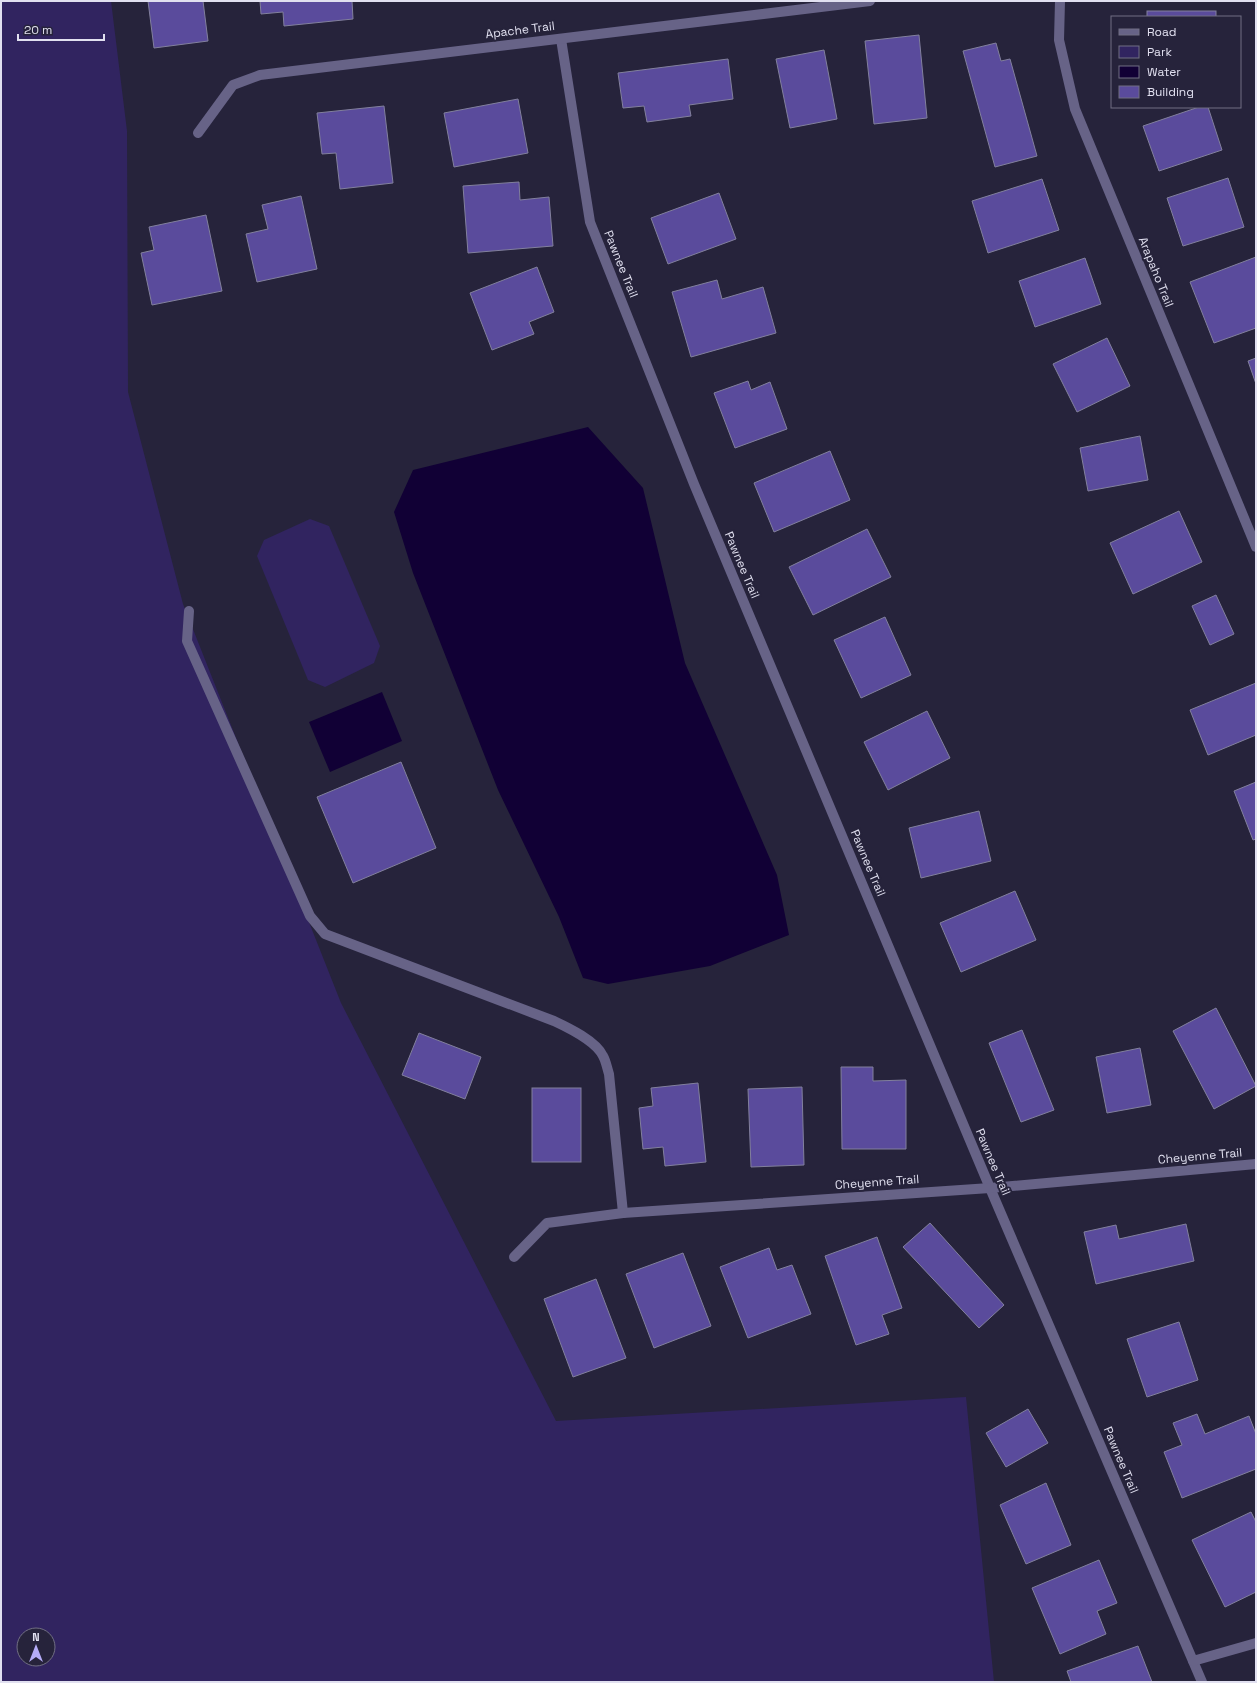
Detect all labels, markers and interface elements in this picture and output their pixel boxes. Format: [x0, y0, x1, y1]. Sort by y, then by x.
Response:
scale bar [18, 16, 104, 42]
legend [1111, 16, 1241, 108]
street label: Apache Trail [484, 18, 556, 42]
text: 20 m [24, 22, 52, 38]
text: Road [1147, 24, 1176, 40]
text: Park [1147, 44, 1172, 60]
text: Water [1147, 64, 1181, 80]
text: Building [1147, 84, 1194, 100]
street label: Pawnee Trail [600, 228, 642, 300]
street label: Arapaho Trail [1135, 235, 1177, 309]
street label: Pawnee Trail [721, 529, 763, 601]
street label: Pawnee Trail [847, 827, 889, 899]
street label: Pawnee Trail [972, 1126, 1014, 1198]
street label: Cheyenne Trail [1157, 1144, 1243, 1168]
street label: Cheyenne Trail [834, 1171, 920, 1193]
street label: Pawnee Trail [1100, 1424, 1142, 1496]
north arrow [16, 1627, 56, 1667]
text: N [32, 1630, 40, 1644]

